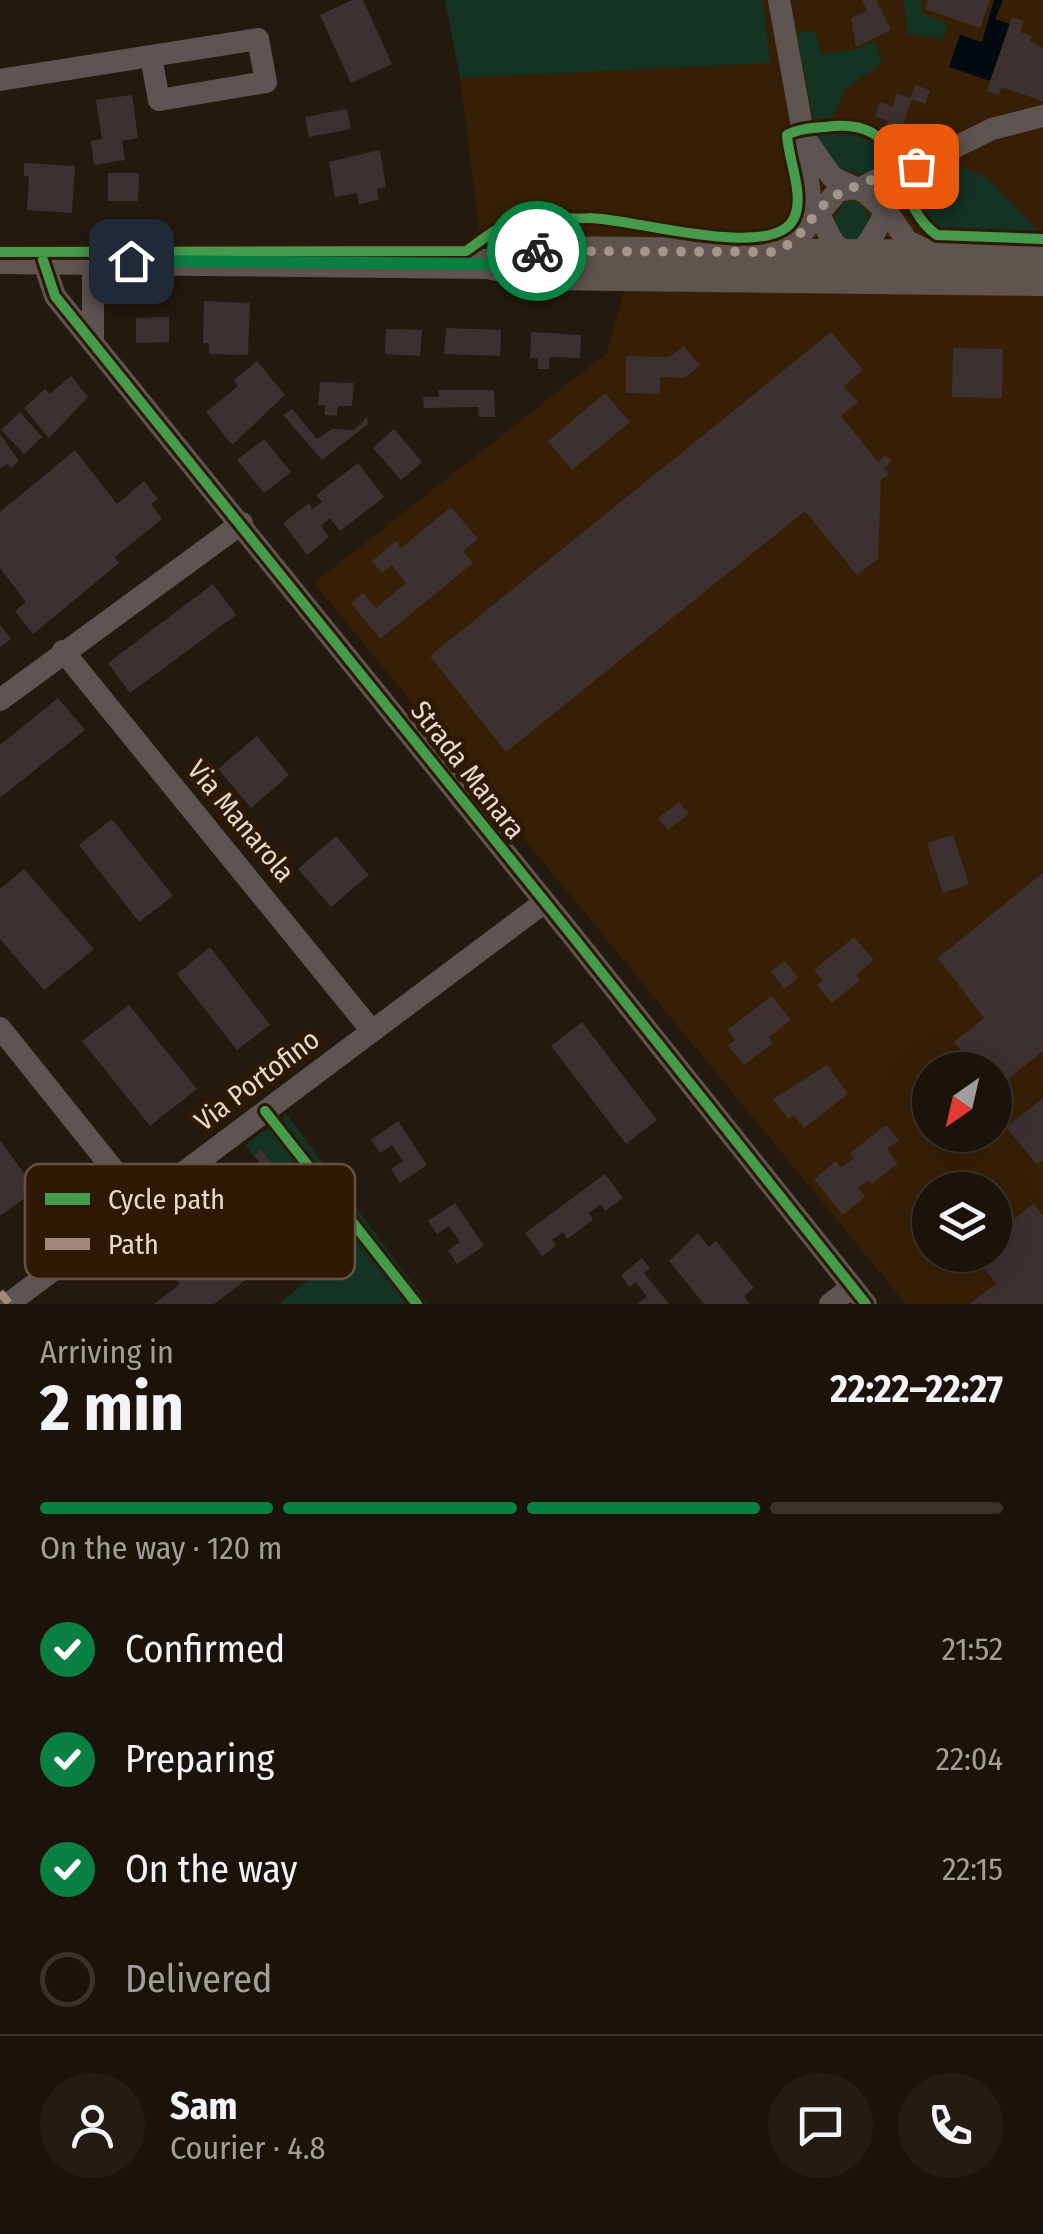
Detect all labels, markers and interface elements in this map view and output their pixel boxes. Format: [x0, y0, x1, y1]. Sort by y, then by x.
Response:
pin [874, 124, 959, 209]
icon: bag [889, 139, 944, 194]
courier [487, 201, 587, 301]
pin [89, 219, 174, 304]
icon: bike [510, 224, 565, 279]
icon: home [104, 234, 159, 289]
street label: Strada Manara [404, 695, 532, 845]
street label: Via Manarola [181, 754, 301, 888]
street label: Via Portofino [188, 1022, 326, 1138]
north arrow [912, 1052, 1012, 1152]
map controls [912, 1052, 1012, 1272]
legend [25, 1164, 355, 1279]
button: layers [912, 1172, 1012, 1272]
text: Cycle path [108, 1183, 225, 1216]
text: Path [108, 1228, 159, 1261]
text: Arriving in [40, 1333, 174, 1371]
text: 22:22–22:27 [830, 1366, 1003, 1412]
text: 2 min [40, 1369, 184, 1447]
text: On the way · 120 m [40, 1529, 282, 1567]
icon: check [40, 1622, 95, 1677]
text: Confirmed [125, 1626, 285, 1672]
text: 21:52 [942, 1630, 1003, 1668]
icon: check [40, 1732, 95, 1787]
text: Preparing [125, 1736, 274, 1782]
text: 22:04 [936, 1740, 1003, 1778]
icon: check [40, 1842, 95, 1897]
text: On the way [125, 1846, 297, 1892]
text: 22:15 [942, 1850, 1003, 1888]
text: Delivered [125, 1956, 272, 2002]
button: person [40, 2073, 145, 2178]
button: chat [768, 2073, 873, 2178]
button: phone [898, 2073, 1003, 2178]
text: Sam [170, 2083, 238, 2129]
text: Courier · 4.8 [170, 2129, 326, 2167]

